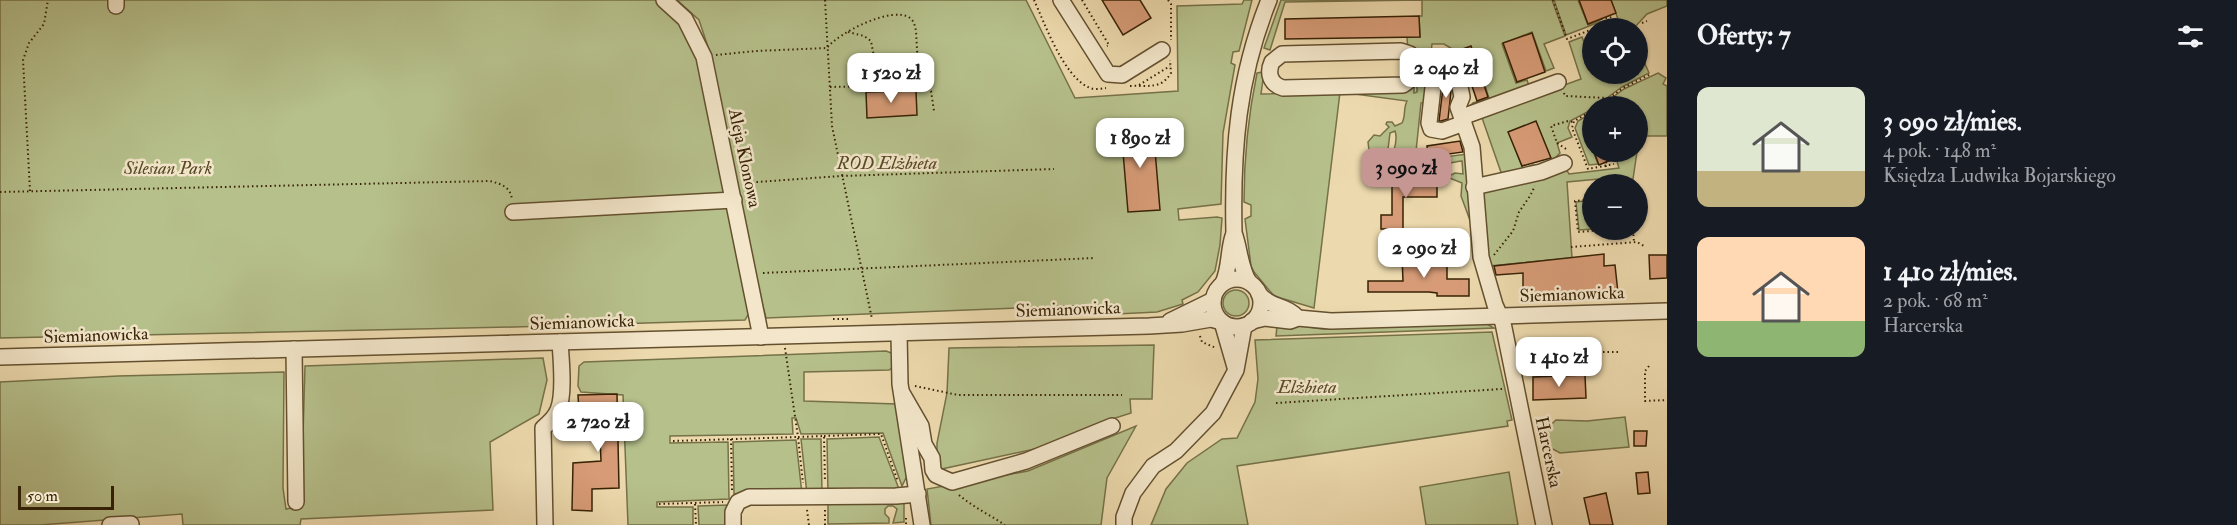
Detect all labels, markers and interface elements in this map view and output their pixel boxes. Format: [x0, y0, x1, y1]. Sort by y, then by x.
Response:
map controls [1582, 18, 1648, 240]
button: locate [1582, 18, 1648, 84]
text: Oferty: 7 [1697, 20, 1791, 52]
icon: filters [2174, 20, 2207, 53]
pin: 2 040 zł [1384, 48, 1508, 99]
pin: 1 520 zł [829, 53, 953, 104]
text: 2 040 zł [1414, 55, 1478, 80]
text: 1 520 zł [861, 60, 921, 85]
button: + [1582, 96, 1648, 162]
street label: Aleja Klonowa [723, 105, 766, 210]
text: 3 090 zł/mies. [1883, 106, 2022, 138]
icon: home [1745, 111, 1817, 183]
pin: 1 890 zł [1078, 118, 1202, 169]
text: 1 890 zł [1110, 125, 1170, 150]
text: 4 pok. · 148 m² [1883, 138, 1996, 163]
pin: 3 090 zł [1344, 148, 1468, 199]
park label: ROD Elżbieta [836, 152, 937, 175]
text: 3 090 zł [1375, 155, 1437, 180]
park label: Silesian Park [123, 157, 212, 180]
text: Księdza Ludwika Bojarskiego [1883, 163, 2116, 188]
button: − [1582, 174, 1648, 240]
pin: 2 090 zł [1362, 228, 1486, 279]
text: 2 090 zł [1392, 235, 1456, 260]
text: 1 410 zł/mies. [1883, 256, 2018, 288]
icon: home [1745, 261, 1817, 333]
street label: Siemianowicka [1519, 281, 1626, 308]
text: 2 pok. · 68 m² [1883, 288, 1988, 313]
street label: Siemianowicka [1015, 296, 1122, 323]
street label: Siemianowicka [529, 309, 636, 336]
text: Harcerska [1883, 313, 1963, 338]
street label: Siemianowicka [43, 322, 150, 349]
pin: 1 410 zł [1497, 337, 1621, 388]
text: 1 410 zł [1530, 344, 1588, 369]
park label: Elżbieta [1276, 376, 1337, 399]
pin: 2 720 zł [536, 402, 660, 453]
text: 2 720 zł [567, 409, 629, 434]
street label: Harcerska [1530, 414, 1567, 490]
scale bar [18, 483, 114, 510]
text: 50 m [27, 486, 58, 506]

